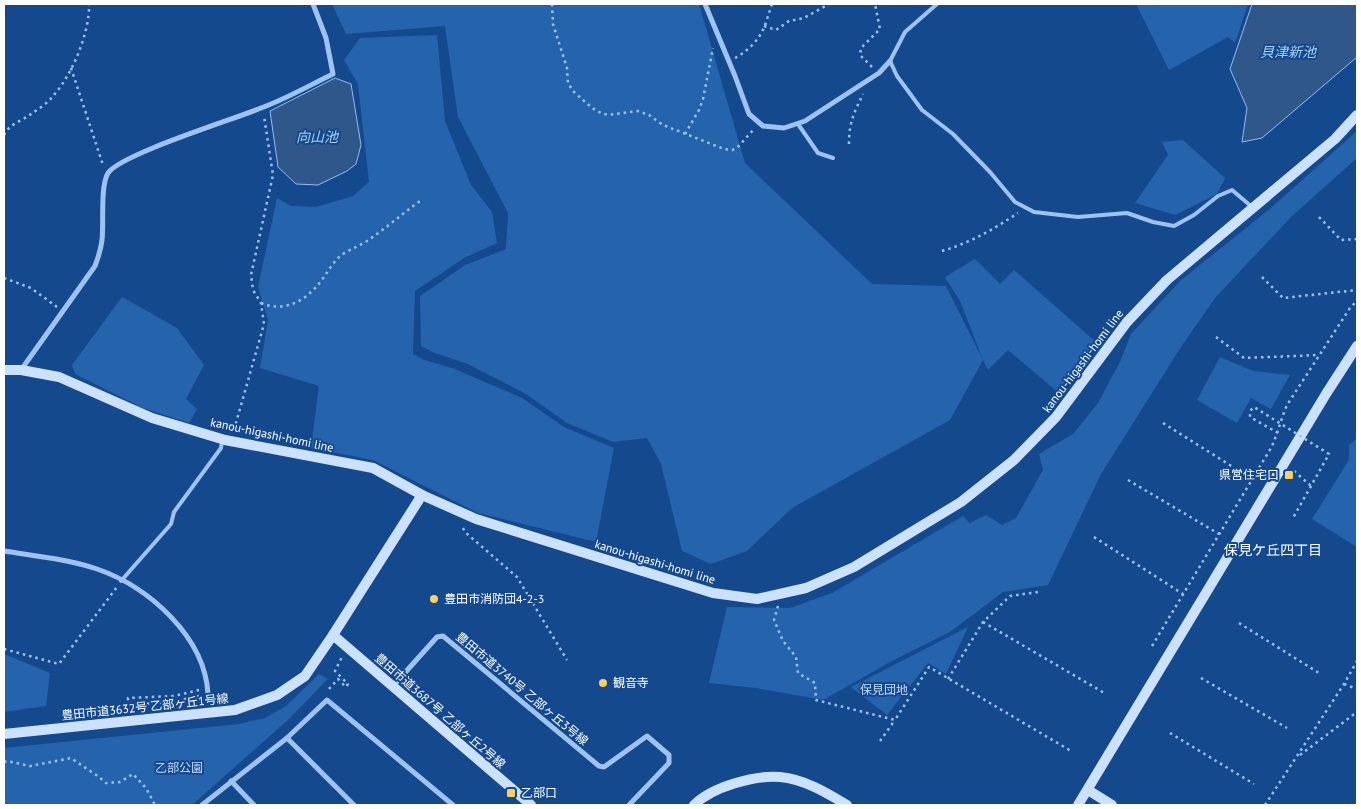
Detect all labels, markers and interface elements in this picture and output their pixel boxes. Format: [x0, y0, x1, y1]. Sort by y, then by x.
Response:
water label: 貝津新池 [1260, 43, 1318, 61]
water label: 向山池 [296, 128, 340, 146]
street label: kanou-higashi-homi line [1039, 306, 1126, 415]
street label: kanou-higashi-homi line [209, 414, 335, 455]
place label: 県営住宅口 [1219, 467, 1279, 482]
marker: 県営住宅口 [1283, 469, 1295, 481]
street label: kanou-higashi-homi line [593, 536, 717, 587]
district label: 保見ケ丘四丁目 [1224, 541, 1322, 559]
place label: 豊田市消防団4-2-3 [444, 591, 544, 606]
marker: 豊田市消防団4-2-3 [428, 593, 440, 605]
street label: 豊田市道3740号 乙部ヶ丘3号線 [453, 629, 591, 748]
street label: 豊田市道3687号 乙部ヶ丘2号線 [372, 650, 509, 771]
place label: 観音寺 [613, 675, 649, 690]
marker: 観音寺 [597, 677, 609, 689]
park label: 保見団地 [860, 682, 908, 697]
street label: 豊田市道3632号 乙部ヶ丘1号線 [61, 690, 229, 723]
park label: 乙部公園 [155, 760, 203, 775]
place label: 乙部口 [521, 785, 557, 800]
marker: 乙部口 [505, 787, 517, 799]

